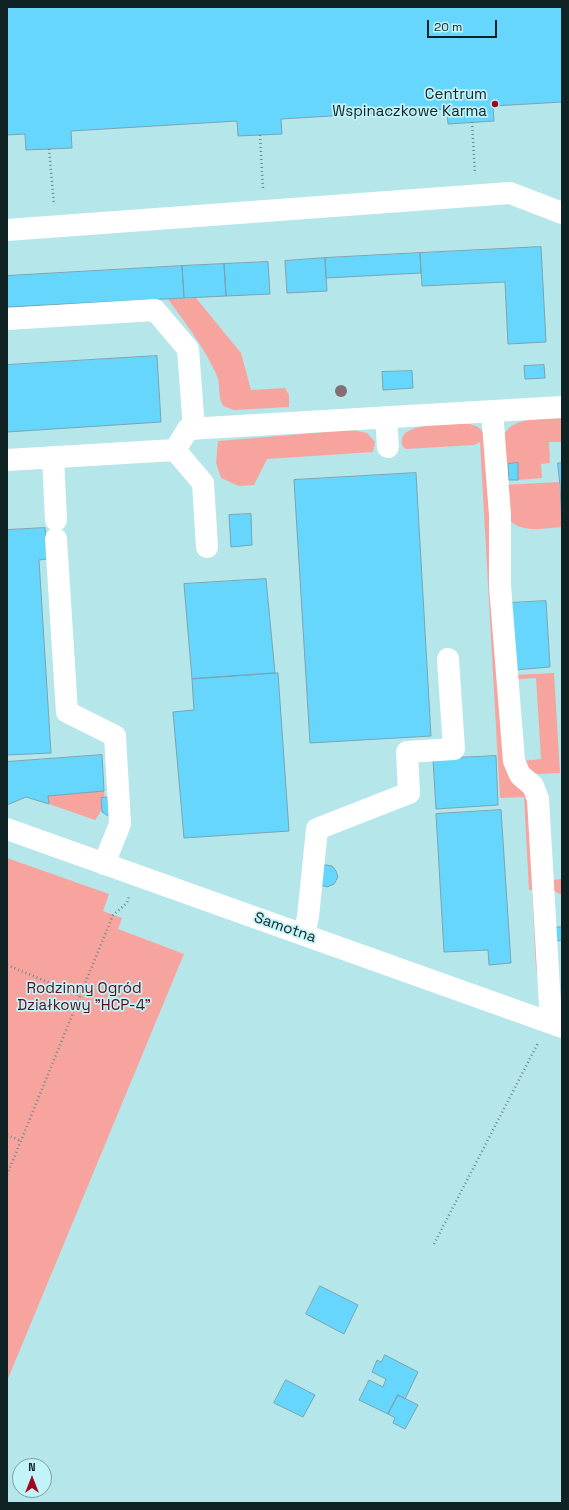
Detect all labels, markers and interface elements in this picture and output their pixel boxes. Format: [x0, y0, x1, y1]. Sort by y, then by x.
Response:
scale bar [429, 12, 499, 38]
text: 20 m [434, 19, 462, 35]
place label: Centrum Wspinaczkowe Karma [332, 86, 487, 121]
marker: Centrum Wspinaczkowe Karma [490, 99, 500, 109]
street label: Samotna [252, 909, 318, 947]
park label: Rodzinny Ogród Działkowy "HCP-4" [17, 980, 151, 1015]
north arrow [12, 1458, 52, 1498]
text: N [28, 1460, 36, 1474]

